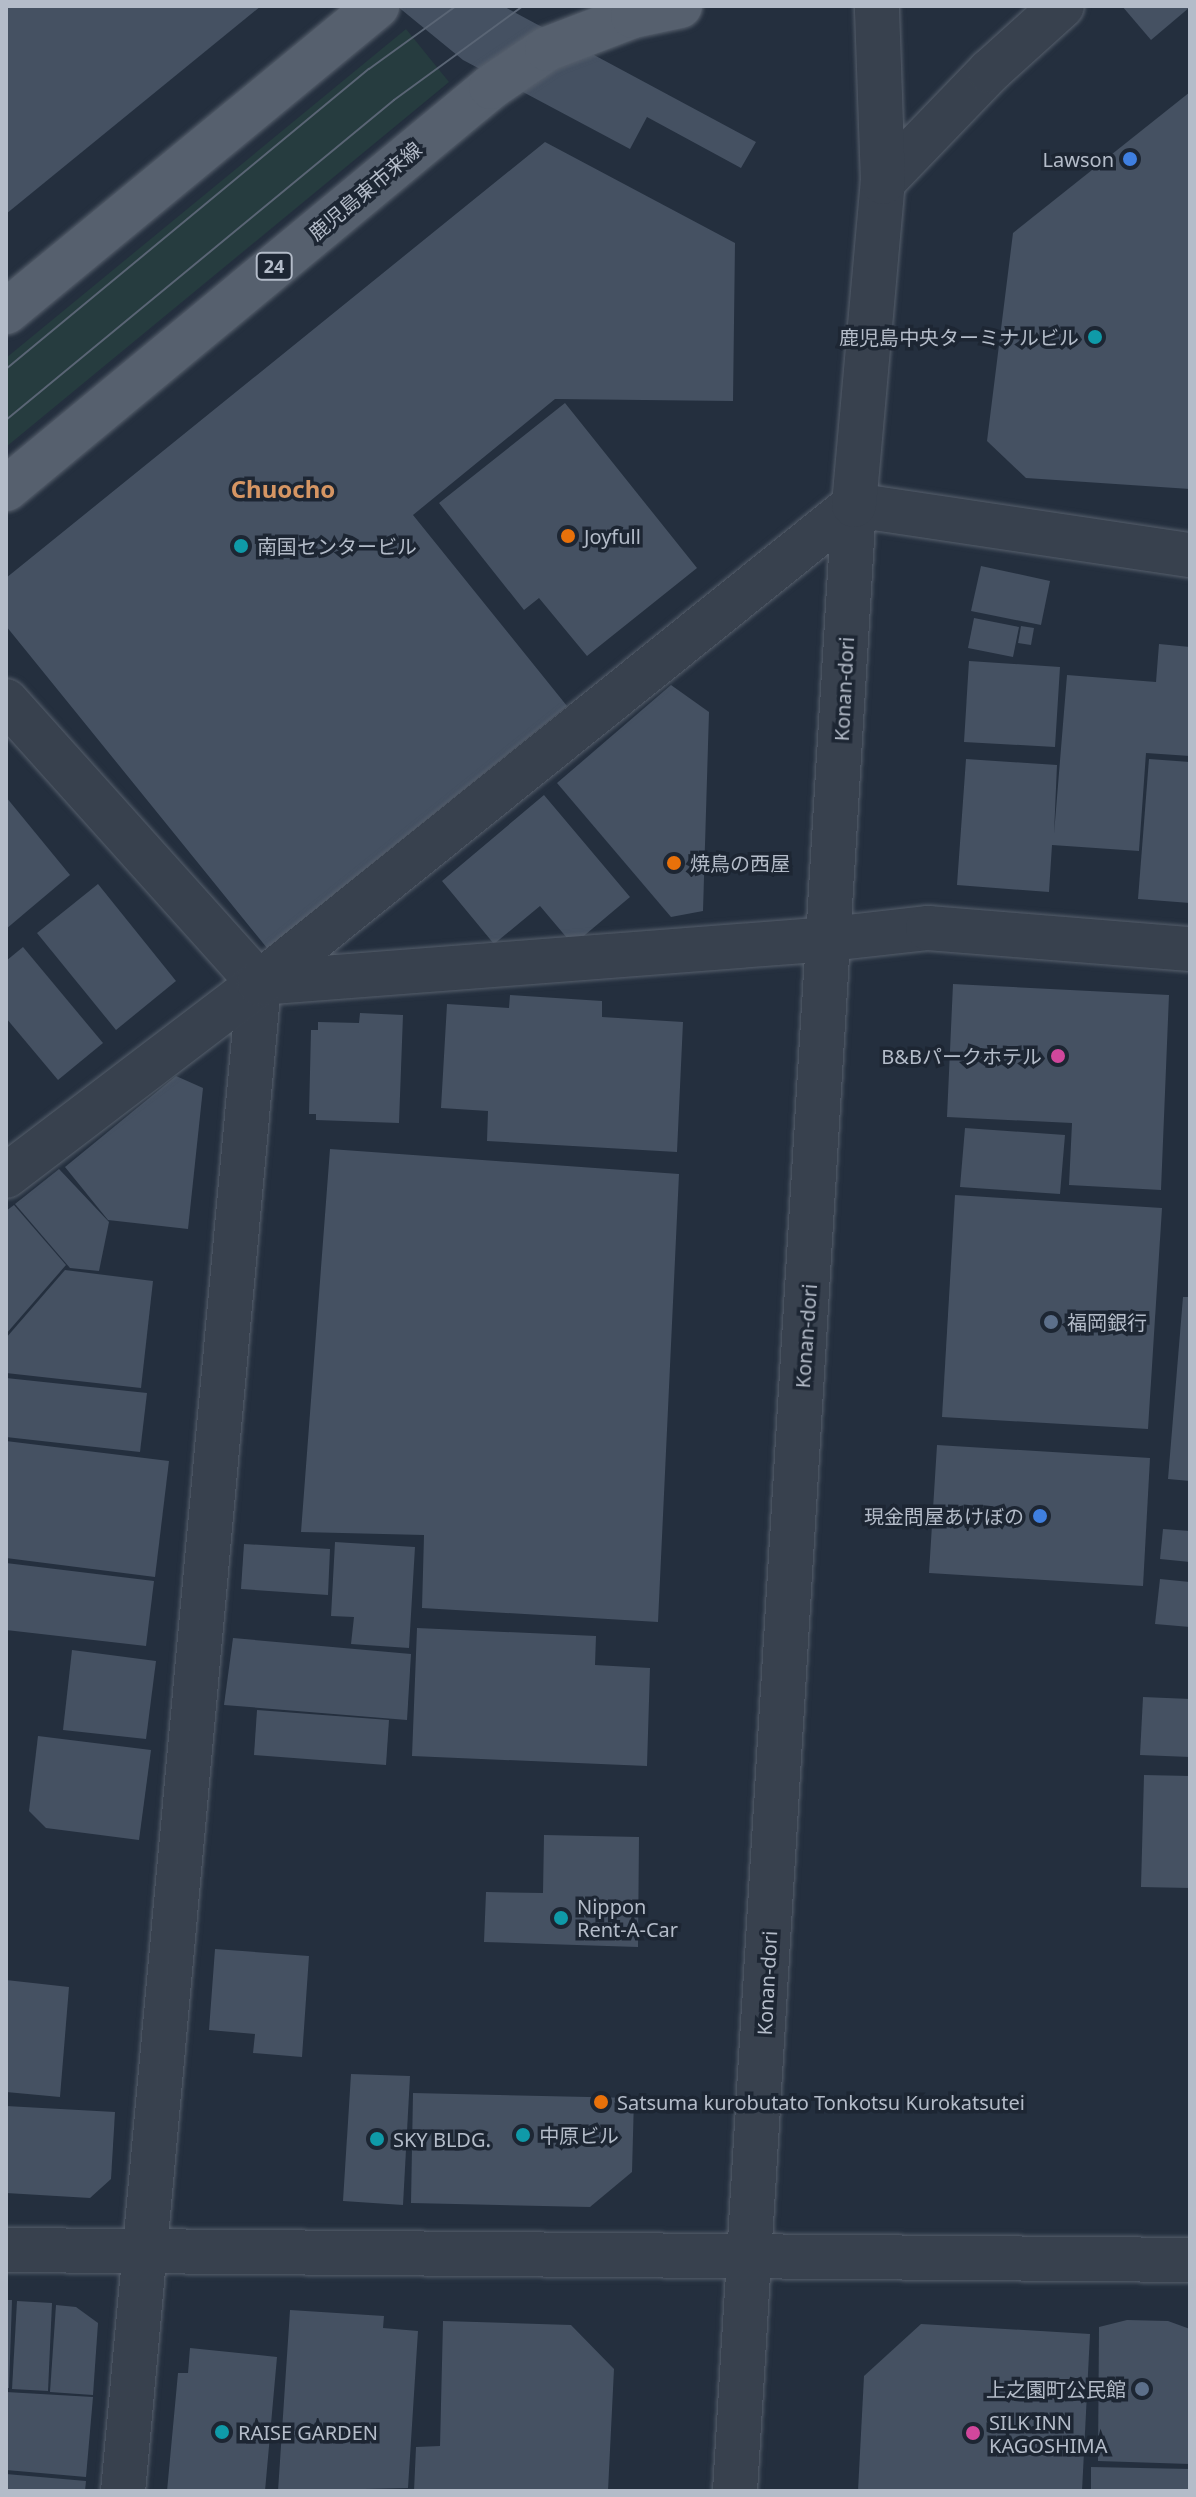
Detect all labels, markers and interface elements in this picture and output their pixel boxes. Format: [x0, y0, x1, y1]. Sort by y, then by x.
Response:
street label: 鹿児島東市来線 [304, 137, 426, 245]
place label: Lawson [1043, 147, 1114, 171]
marker: Lawson [1121, 150, 1139, 168]
road number: 24 [254, 252, 294, 280]
place label: 鹿児島中央ターミナルビル [839, 325, 1079, 349]
marker: 鹿児島中央ターミナルビル [1086, 328, 1104, 346]
district label: Chuocho [231, 475, 335, 503]
place label: Joyfull [584, 524, 641, 548]
marker: Joyfull [559, 527, 577, 545]
place label: 南国センタービル [257, 534, 417, 558]
marker: 南国センタービル [232, 537, 250, 555]
street label: Konan-dori [829, 636, 859, 742]
place label: 焼鳥の西屋 [690, 851, 790, 875]
marker: 焼鳥の西屋 [665, 854, 683, 872]
place label: B&Bパークホテル [881, 1044, 1042, 1068]
marker: B&Bパークホテル [1049, 1047, 1067, 1065]
street label: Konan-dori [790, 1283, 822, 1389]
place label: 福岡銀行 [1067, 1310, 1147, 1334]
marker: 福岡銀行 [1042, 1313, 1060, 1331]
place label: 現金問屋あけぼの [864, 1504, 1024, 1528]
marker: 現金問屋あけぼの [1031, 1507, 1049, 1525]
place label: Nippon Rent-A-Car [577, 1894, 678, 1941]
marker: Nippon Rent-A-Car [552, 1909, 570, 1927]
street label: Konan-dori [752, 1930, 782, 2036]
place label: Satsuma kurobutato Tonkotsu Kurokatsutei [617, 2090, 1025, 2114]
marker: Satsuma kurobutato Tonkotsu Kurokatsutei [592, 2093, 610, 2111]
place label: 中原ビル [539, 2123, 619, 2147]
marker: 中原ビル [514, 2126, 532, 2144]
place label: SKY BLDG. [393, 2127, 491, 2151]
marker: SKY BLDG. [368, 2130, 386, 2148]
place label: 上之園町公民館 [986, 2377, 1126, 2401]
marker: 上之園町公民館 [1133, 2380, 1151, 2398]
place label: SILK INN KAGOSHIMA [989, 2410, 1107, 2457]
place label: RAISE GARDEN [238, 2420, 378, 2444]
marker: RAISE GARDEN [213, 2423, 231, 2441]
marker: SILK INN KAGOSHIMA [964, 2424, 982, 2442]

